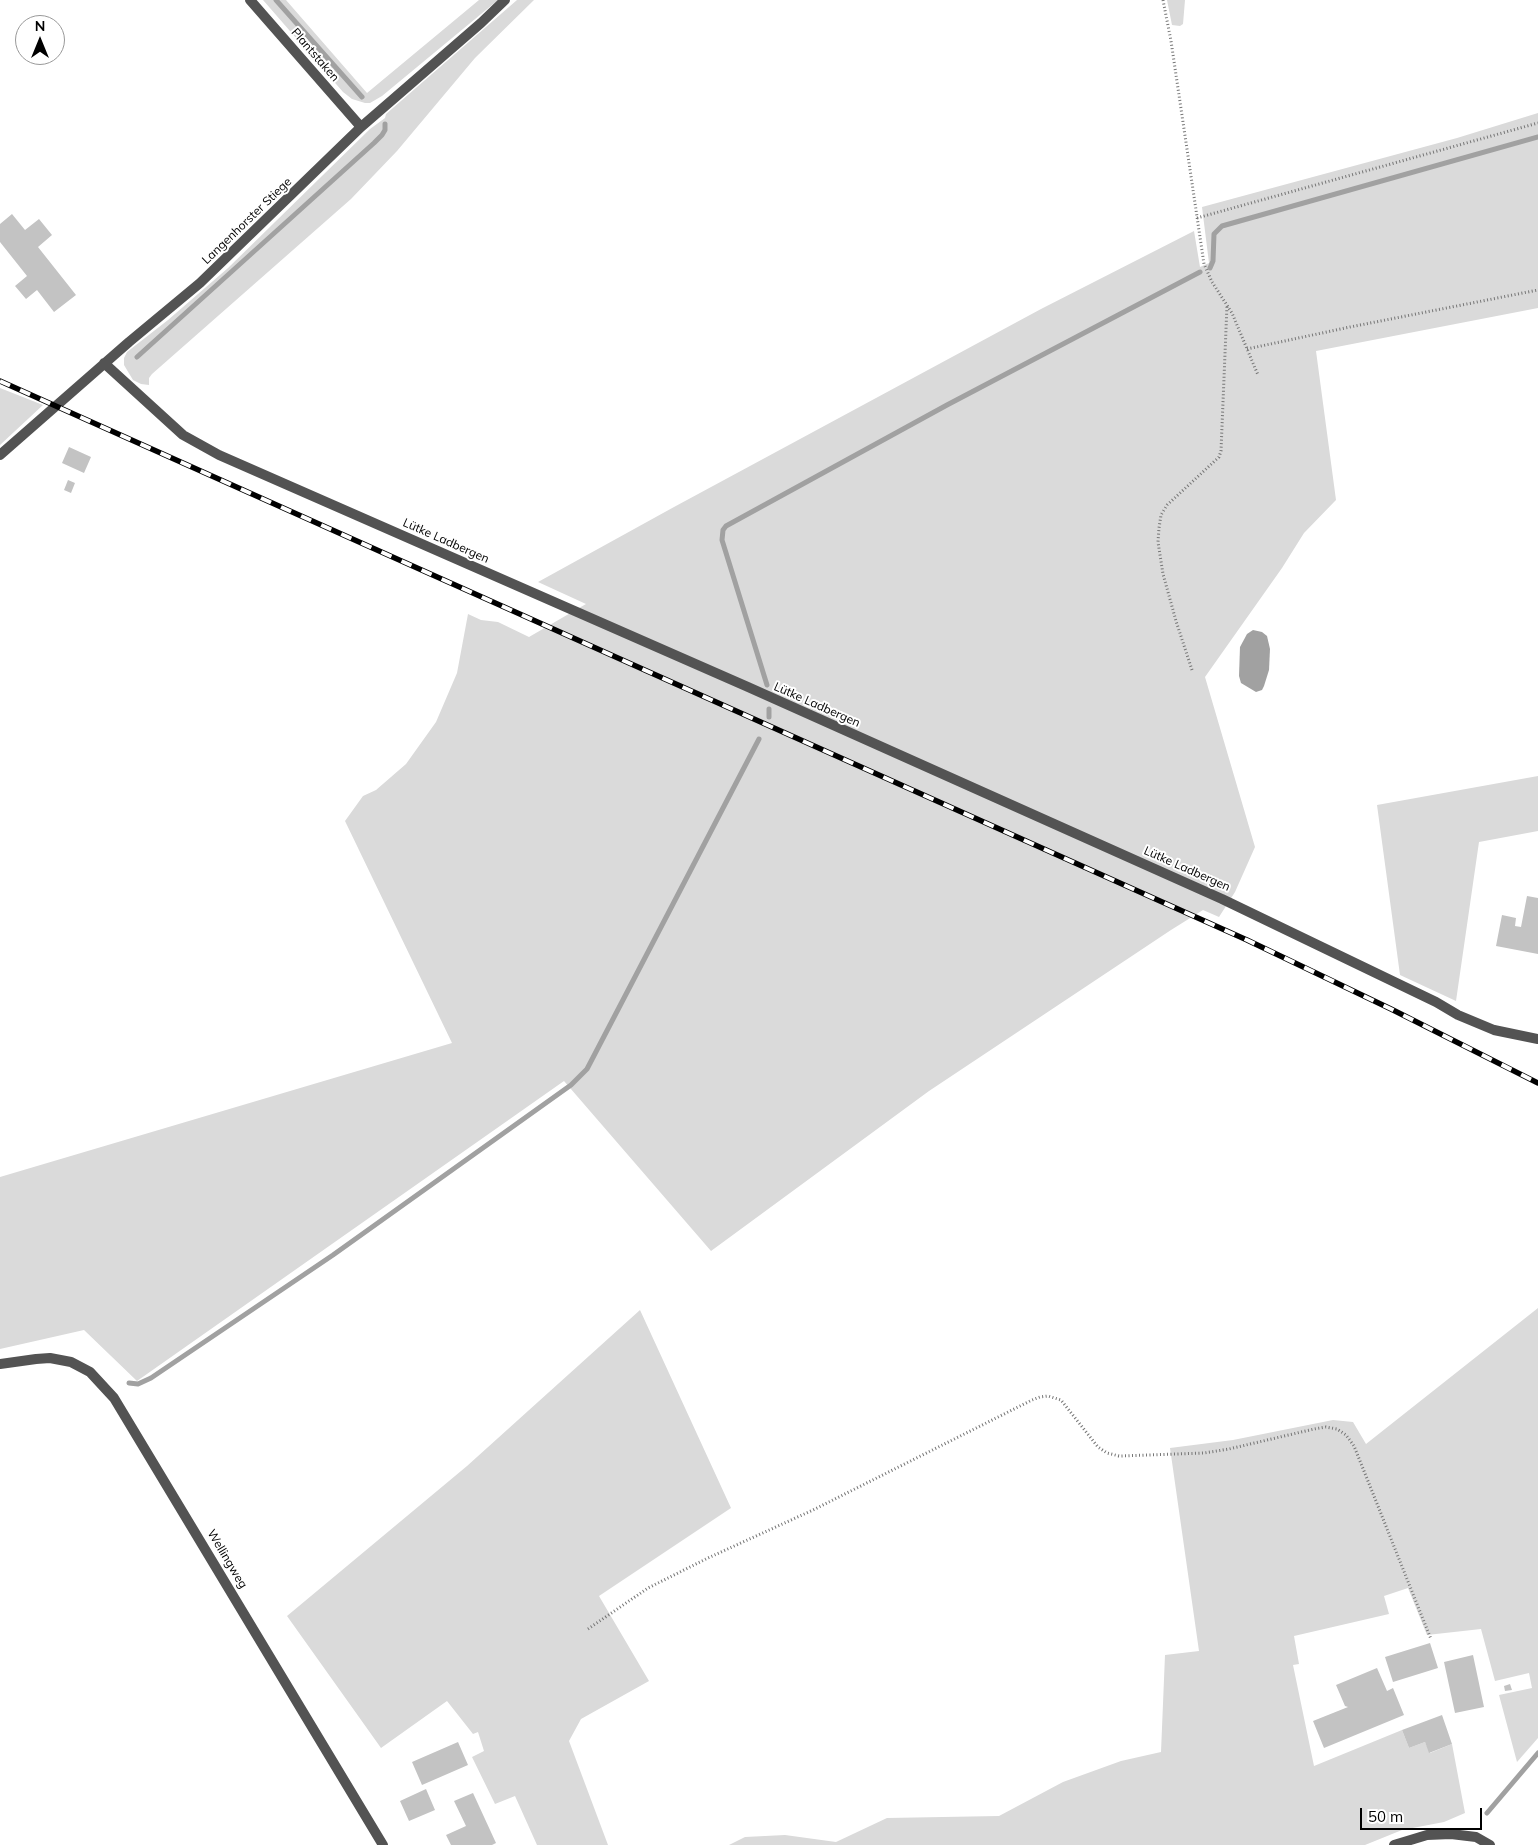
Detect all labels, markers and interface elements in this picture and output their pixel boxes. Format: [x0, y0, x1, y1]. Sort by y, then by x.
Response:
north arrow [15, 15, 65, 65]
text: N [35, 17, 45, 35]
street label: Plantstaken [288, 25, 342, 85]
street label: Langenhorster Stiege [199, 175, 295, 267]
street label: Lütke Ladbergen [401, 516, 491, 566]
street label: Lütke Ladbergen [772, 680, 862, 730]
street label: Lütke Ladbergen [1142, 844, 1232, 894]
street label: Wellingweg [204, 1527, 250, 1591]
scale bar [1363, 1798, 1486, 1830]
text: 50 m [1368, 1807, 1403, 1826]

